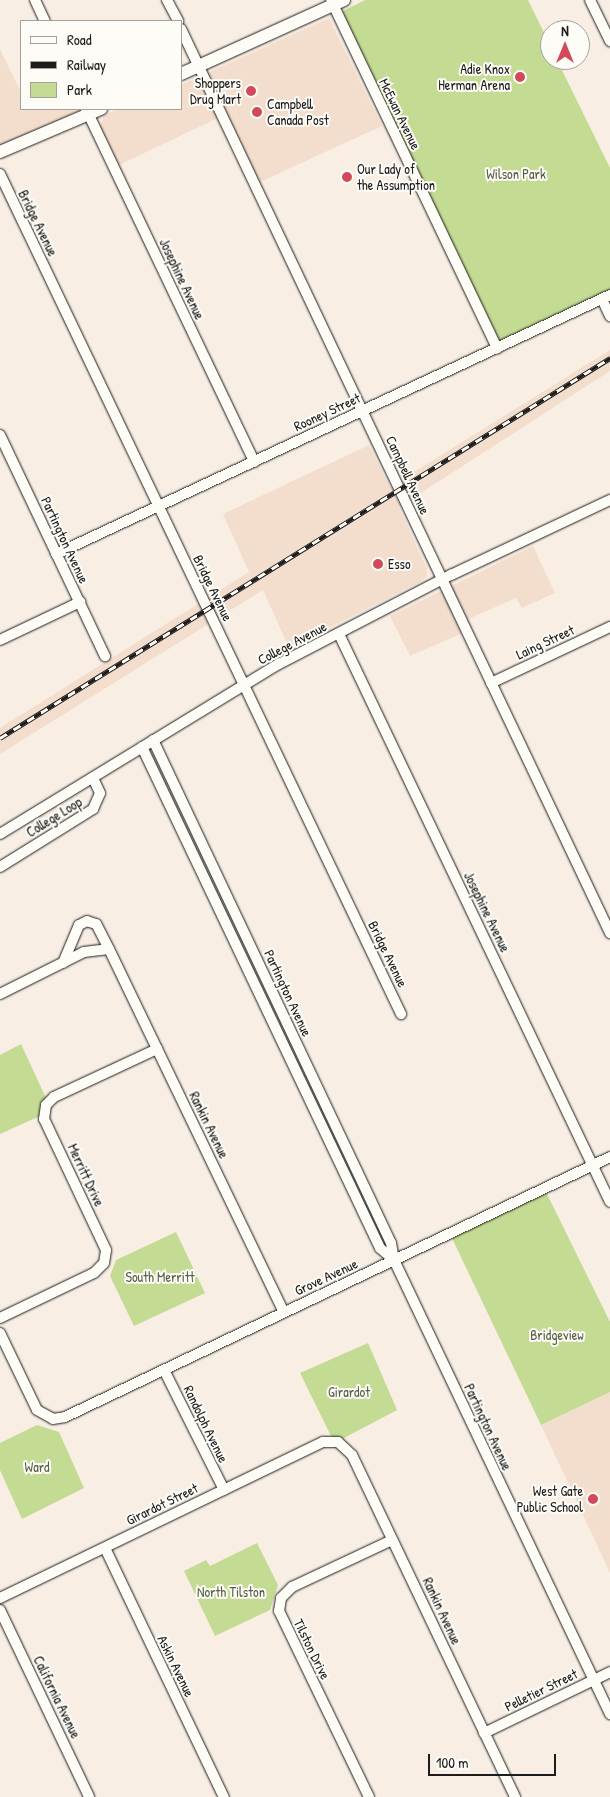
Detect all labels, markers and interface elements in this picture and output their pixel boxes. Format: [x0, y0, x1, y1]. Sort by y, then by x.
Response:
legend [20, 20, 182, 110]
north arrow [540, 20, 590, 70]
text: N [561, 21, 569, 40]
text: Road [67, 29, 92, 50]
text: Railway [67, 54, 106, 75]
place label: Adie Knox Herman Arena [438, 61, 510, 94]
marker: Adie Knox Herman Arena [514, 71, 526, 83]
place label: Shoppers Drug Mart [190, 75, 241, 108]
street label: McEwan Avenue [376, 76, 424, 152]
text: Park [67, 79, 92, 100]
marker: Shoppers Drug Mart [245, 85, 257, 97]
place label: Campbell Canada Post [267, 96, 329, 128]
marker: Campbell Canada Post [251, 106, 263, 118]
place label: Our Lady of the Assumption [357, 161, 435, 193]
park label: Wilson Park [486, 166, 546, 182]
marker: Our Lady of the Assumption [341, 171, 353, 183]
street label: Bridge Avenue [15, 187, 61, 259]
street label: Josephine Avenue [156, 236, 208, 322]
street label: Rooney Street [291, 389, 363, 435]
street label: Campbell Avenue [382, 433, 434, 517]
street label: Partington Avenue [38, 494, 92, 586]
street label: Bridge Avenue [190, 552, 236, 624]
place label: Esso [388, 556, 411, 572]
marker: Esso [372, 558, 384, 570]
street label: College Avenue [255, 618, 329, 668]
street label: Laing Street [513, 621, 577, 663]
street label: College Loop [23, 793, 85, 841]
street label: Josephine Avenue [460, 869, 514, 955]
street label: Bridge Avenue [365, 918, 411, 990]
street label: Partington Avenue [261, 947, 315, 1039]
street label: Rankin Avenue [186, 1089, 232, 1161]
street label: Merritt Drive [64, 1141, 108, 1209]
street label: Grove Avenue [292, 1255, 360, 1299]
park label: South Merritt [125, 1269, 195, 1285]
park label: Bridgeview [530, 1327, 584, 1343]
street label: Partington Avenue [461, 1381, 515, 1473]
street label: Randolph Avenue [180, 1383, 232, 1465]
park label: Girardot [328, 1384, 370, 1400]
park label: Ward [25, 1459, 49, 1475]
street label: Girardot Street [123, 1479, 201, 1529]
place label: West Gate Public School [517, 1483, 583, 1515]
marker: West Gate Public School [587, 1493, 599, 1505]
street label: Rankin Avenue [419, 1575, 465, 1647]
park label: North Tilston [197, 1584, 265, 1600]
street label: Tilston Drive [290, 1616, 334, 1682]
street label: Askin Avenue [154, 1633, 198, 1699]
street label: California Avenue [30, 1653, 84, 1741]
street label: Pelletier Street [502, 1665, 580, 1715]
scale bar [430, 1744, 558, 1776]
text: 100 m [436, 1752, 469, 1773]

